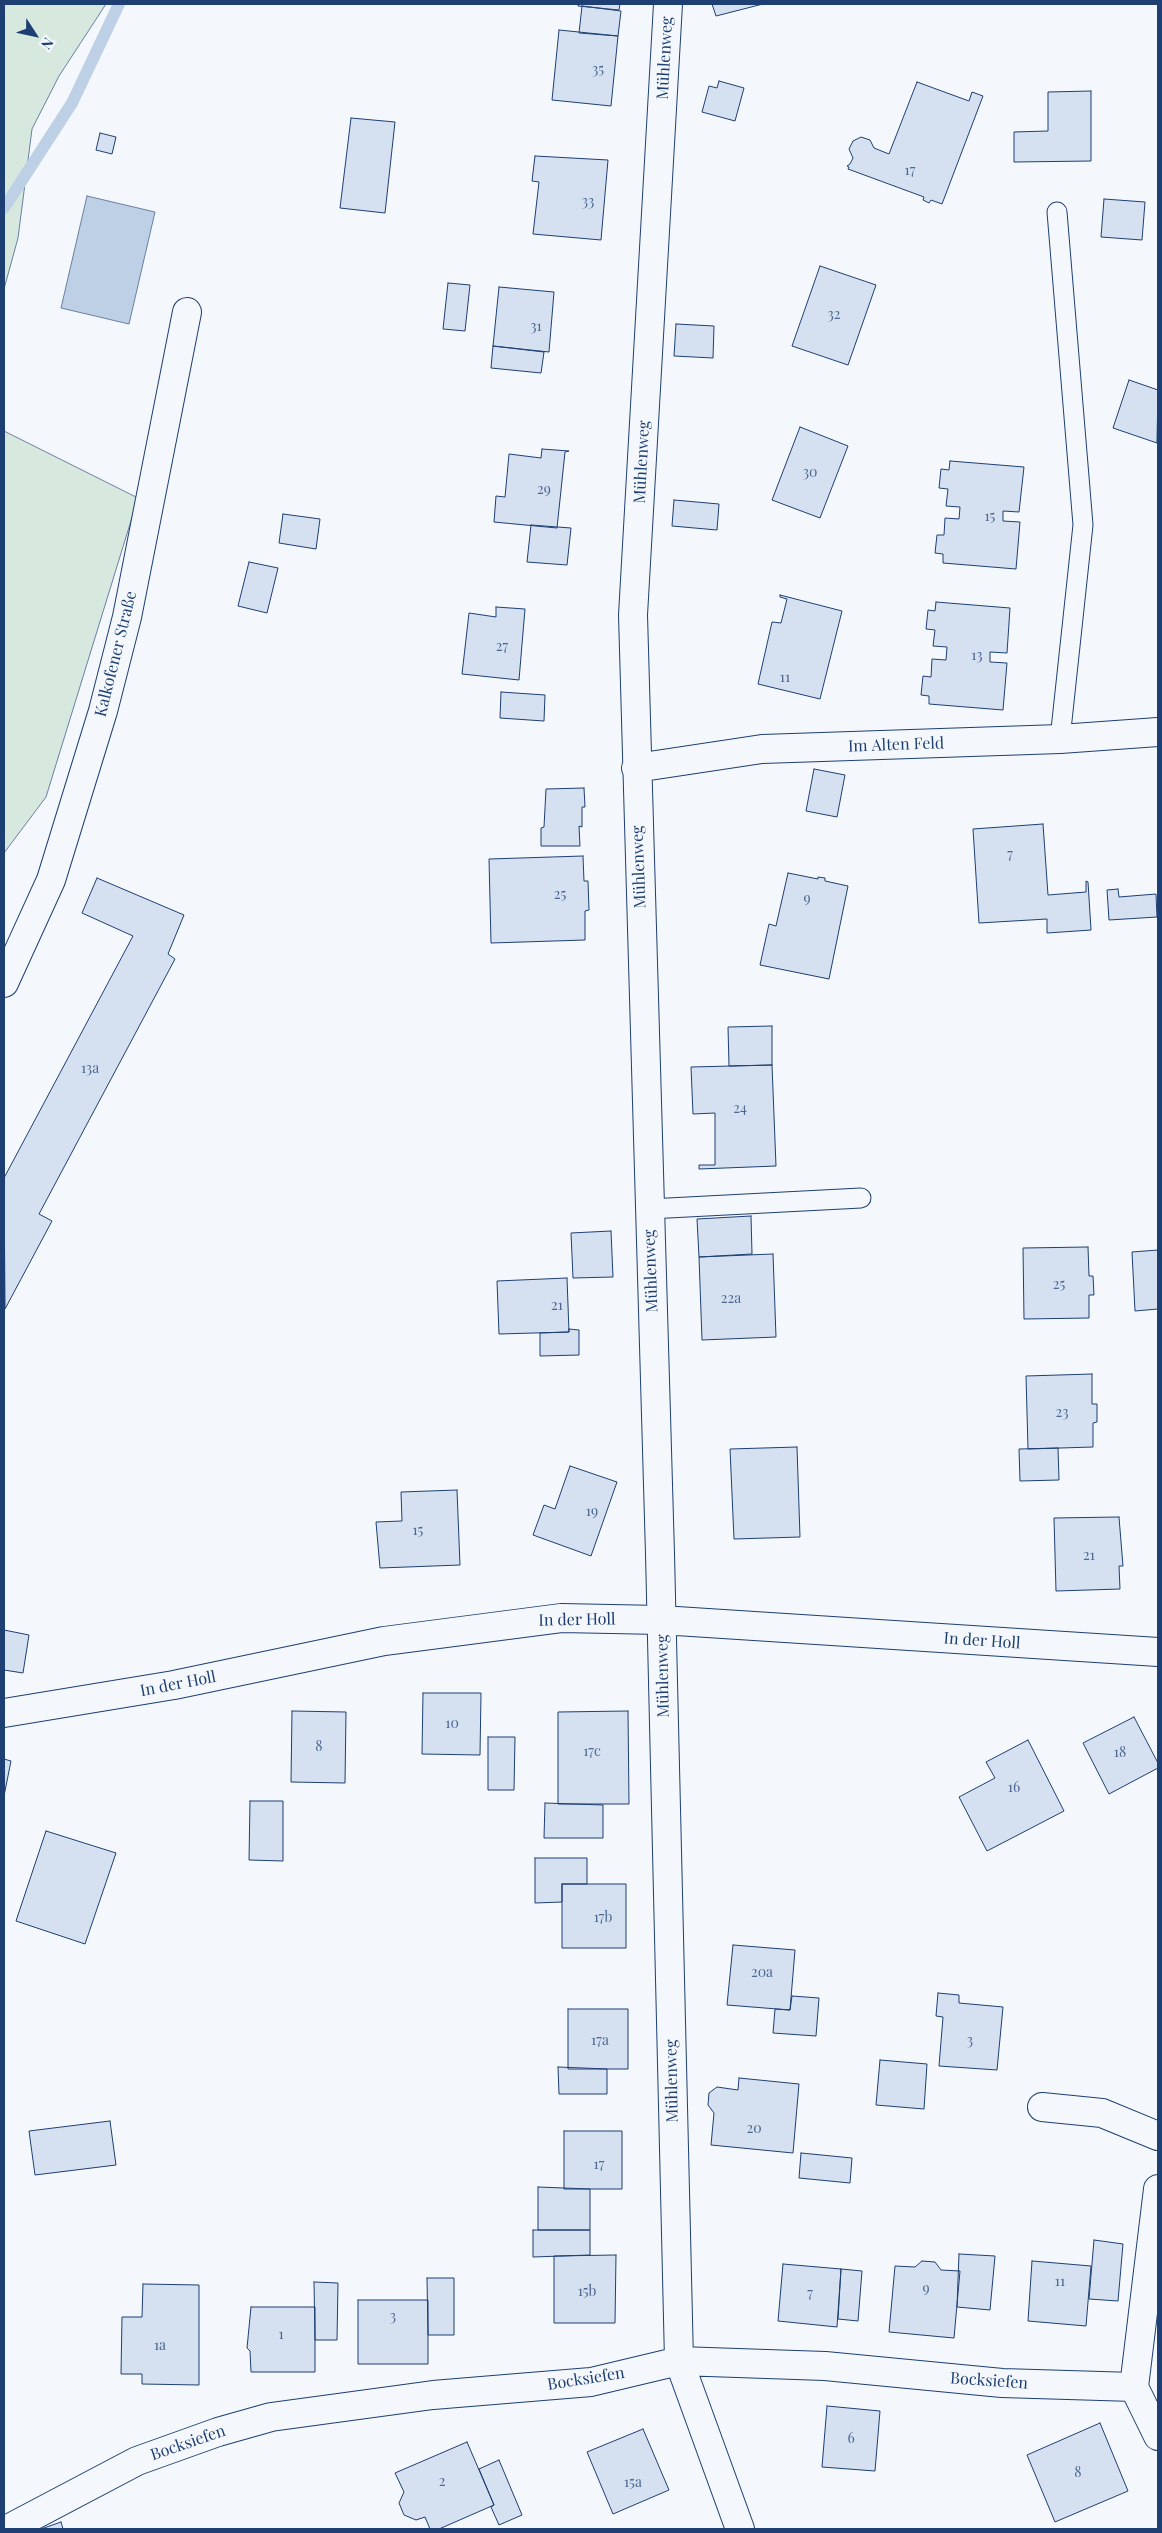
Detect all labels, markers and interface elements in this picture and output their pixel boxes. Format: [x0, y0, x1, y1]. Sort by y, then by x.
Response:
north arrow [10, 10, 60, 60]
street label: Mühlenweg [653, 16, 677, 100]
text: N [37, 34, 58, 53]
house number: 35 [592, 62, 604, 78]
house number: 17 [905, 163, 915, 179]
house number: 33 [582, 194, 594, 210]
house number: 32 [827, 307, 841, 323]
house number: 31 [530, 319, 542, 335]
street label: Mühlenweg [630, 420, 654, 504]
house number: 30 [803, 465, 817, 481]
house number: 29 [537, 482, 551, 498]
house number: 15 [985, 509, 995, 525]
street label: Kalkofener Straße [91, 589, 141, 719]
house number: 27 [496, 639, 508, 655]
house number: 13 [971, 648, 983, 664]
house number: 11 [780, 670, 790, 686]
street label: Im Alten Feld [848, 734, 944, 756]
street label: Mühlenweg [628, 825, 650, 909]
house number: 7 [1007, 847, 1013, 863]
house number: 25 [554, 887, 566, 903]
house number: 9 [803, 891, 811, 907]
house number: 13a [81, 1061, 99, 1077]
house number: 24 [733, 1101, 747, 1117]
street label: Mühlenweg [640, 1229, 662, 1313]
house number: 25 [1053, 1277, 1065, 1293]
house number: 22a [721, 1291, 741, 1307]
house number: 21 [551, 1298, 563, 1314]
house number: 23 [1055, 1405, 1069, 1421]
house number: 19 [586, 1504, 598, 1520]
house number: 15 [413, 1523, 423, 1539]
house number: 21 [1083, 1548, 1095, 1564]
street label: In der Holl [538, 1610, 616, 1630]
street label: In der Holl [943, 1629, 1021, 1653]
street label: Mühlenweg [653, 1634, 673, 1718]
street label: In der Holl [138, 1667, 218, 1701]
house number: 10 [445, 1716, 459, 1732]
house number: 8 [315, 1739, 323, 1755]
house number: 17c [583, 1744, 601, 1760]
house number: 18 [1114, 1745, 1126, 1761]
house number: 16 [1008, 1780, 1020, 1796]
house number: 17b [594, 1910, 612, 1926]
house number: 20a [751, 1965, 773, 1981]
house number: 17a [591, 2033, 609, 2049]
house number: 3 [967, 2033, 973, 2049]
street label: Mühlenweg [662, 2039, 682, 2123]
house number: 20 [746, 2121, 762, 2137]
house number: 17 [594, 2157, 604, 2173]
house number: 11 [1055, 2274, 1065, 2290]
house number: 9 [922, 2281, 930, 2297]
house number: 15b [578, 2284, 596, 2300]
house number: 7 [807, 2286, 813, 2302]
house number: 3 [390, 2309, 396, 2325]
house number: 1 [278, 2327, 284, 2343]
house number: 1a [154, 2338, 166, 2354]
street label: Bocksiefen [546, 2363, 626, 2395]
street label: Bocksiefen [949, 2369, 1029, 2393]
street label: Bocksiefen [148, 2421, 228, 2465]
house number: 6 [847, 2431, 855, 2447]
house number: 8 [1074, 2465, 1082, 2481]
house number: 2 [439, 2474, 445, 2490]
house number: 15a [624, 2475, 642, 2491]

